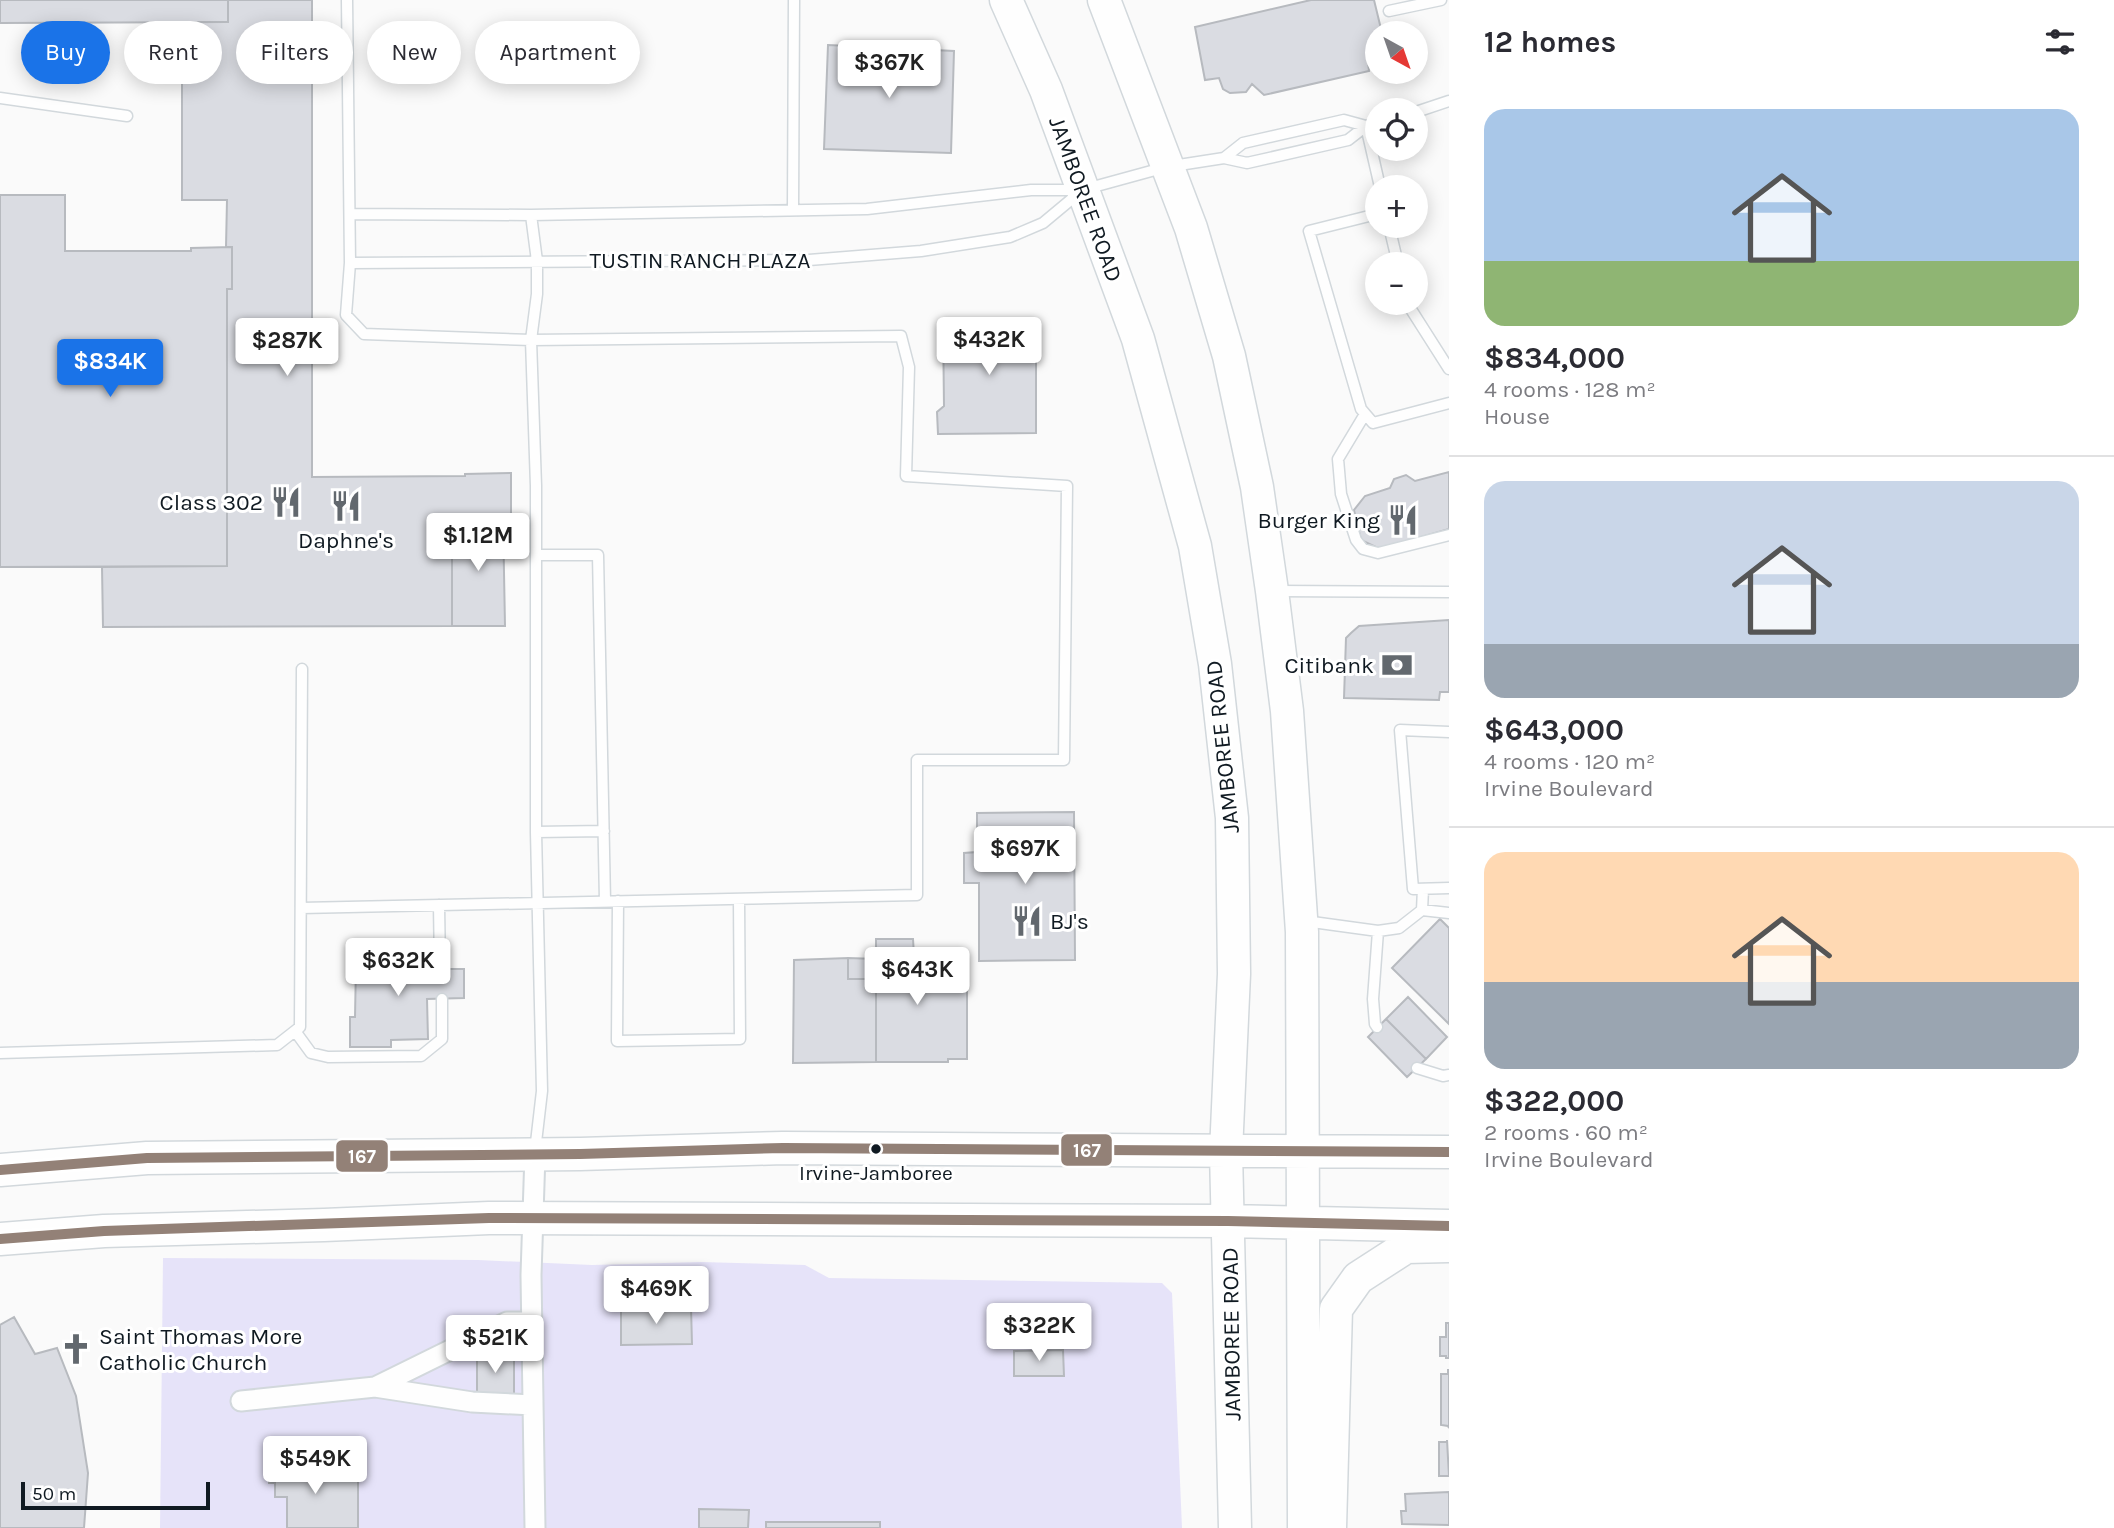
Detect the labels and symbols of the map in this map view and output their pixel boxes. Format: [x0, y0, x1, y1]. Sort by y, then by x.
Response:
north arrow [1365, 21, 1428, 84]
pin: $367K [840, 41, 938, 100]
street label: JAMBOREE ROAD [1043, 113, 1128, 285]
street label: TUSTIN RANCH PLAZA [589, 247, 811, 274]
pin: $287K [238, 318, 336, 378]
pin: $432K [940, 318, 1038, 377]
pin: $834K [61, 340, 159, 399]
restaurant icon: Class 302 [269, 485, 303, 519]
place label: Class 302 [160, 489, 263, 516]
restaurant icon: Daphne's [329, 489, 363, 523]
restaurant icon: Burger King [1386, 503, 1420, 537]
place label: Burger King [1258, 507, 1380, 534]
pin: $1.12M [421, 514, 535, 573]
place label: Daphne's [298, 527, 394, 554]
bank icon: Citibank [1380, 648, 1414, 682]
place label: Citibank [1284, 652, 1374, 679]
street label: JAMBOREE ROAD [1200, 659, 1245, 835]
pin: $697K [976, 826, 1074, 886]
restaurant icon: BJ's [1010, 904, 1044, 938]
place label: BJ's [1050, 908, 1089, 935]
pin: $632K [349, 939, 447, 998]
pin: $643K [868, 948, 966, 1007]
line badge: 167 [1060, 1133, 1113, 1167]
line badge: 167 [335, 1139, 389, 1173]
text: 167 [1073, 1140, 1101, 1162]
marker: Irvine-Jamboree [869, 1142, 883, 1156]
text: 167 [348, 1146, 376, 1168]
place label: Irvine-Jamboree [799, 1161, 953, 1185]
street label: JAMBOREE ROAD [1216, 1247, 1247, 1421]
pin: $469K [607, 1266, 705, 1326]
pin: $322K [990, 1304, 1088, 1363]
pin: $521K [446, 1316, 544, 1375]
place label: Saint Thomas More Catholic Church [99, 1323, 302, 1376]
church icon: Saint Thomas More Catholic Church [59, 1332, 93, 1366]
pin: $549K [266, 1436, 364, 1496]
scale bar [21, 1479, 210, 1511]

